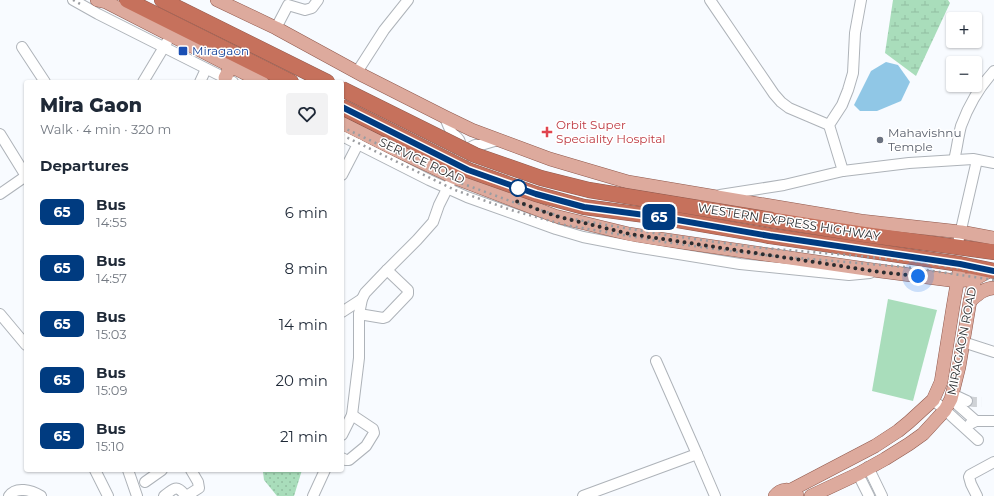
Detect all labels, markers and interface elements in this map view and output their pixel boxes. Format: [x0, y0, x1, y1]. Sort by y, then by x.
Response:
map controls [946, 12, 982, 92]
button: + [946, 12, 982, 48]
place label: Miragaon [192, 43, 249, 58]
marker: Miragaon [177, 45, 189, 57]
button: − [946, 56, 982, 92]
button: heart [286, 93, 328, 135]
text: Mira Gaon [40, 94, 142, 117]
place label: Orbit Super Speciality Hospital [556, 117, 666, 146]
text: Walk · 4 min · 320 m [40, 121, 171, 137]
place label: Mahavishnu Temple [888, 125, 962, 154]
marker: Orbit Super Speciality Hospital [541, 126, 553, 138]
street label: SERVICE ROAD [377, 134, 467, 187]
marker: Mahavishnu Temple [875, 135, 885, 145]
text: Departures [40, 156, 129, 175]
unlabelled marker [509, 179, 527, 197]
text: Bus [96, 195, 126, 214]
street label: WESTERN EXPRESS HIGHWAY [697, 200, 882, 243]
text: 65 [53, 203, 71, 221]
text: 6 min [285, 203, 328, 222]
line badge: 65 [641, 204, 677, 230]
text: 65 [650, 208, 668, 226]
text: 14:55 [96, 214, 127, 230]
text: Bus [96, 251, 126, 270]
text: 65 [53, 259, 71, 277]
text: 8 min [284, 259, 328, 278]
your location [908, 266, 928, 286]
text: 14:57 [96, 270, 127, 286]
street label: MIRAGAON ROAD [944, 285, 979, 396]
text: Bus [96, 307, 126, 326]
text: 65 [53, 315, 71, 333]
text: 14 min [279, 315, 328, 334]
text: 15:03 [96, 326, 127, 342]
text: Bus [96, 363, 126, 382]
text: 65 [53, 371, 71, 389]
text: 20 min [276, 371, 328, 390]
text: 15:09 [96, 382, 127, 398]
text: Bus [96, 419, 126, 438]
text: 65 [53, 427, 71, 445]
text: 21 min [280, 427, 328, 446]
text: 15:10 [96, 438, 124, 454]

